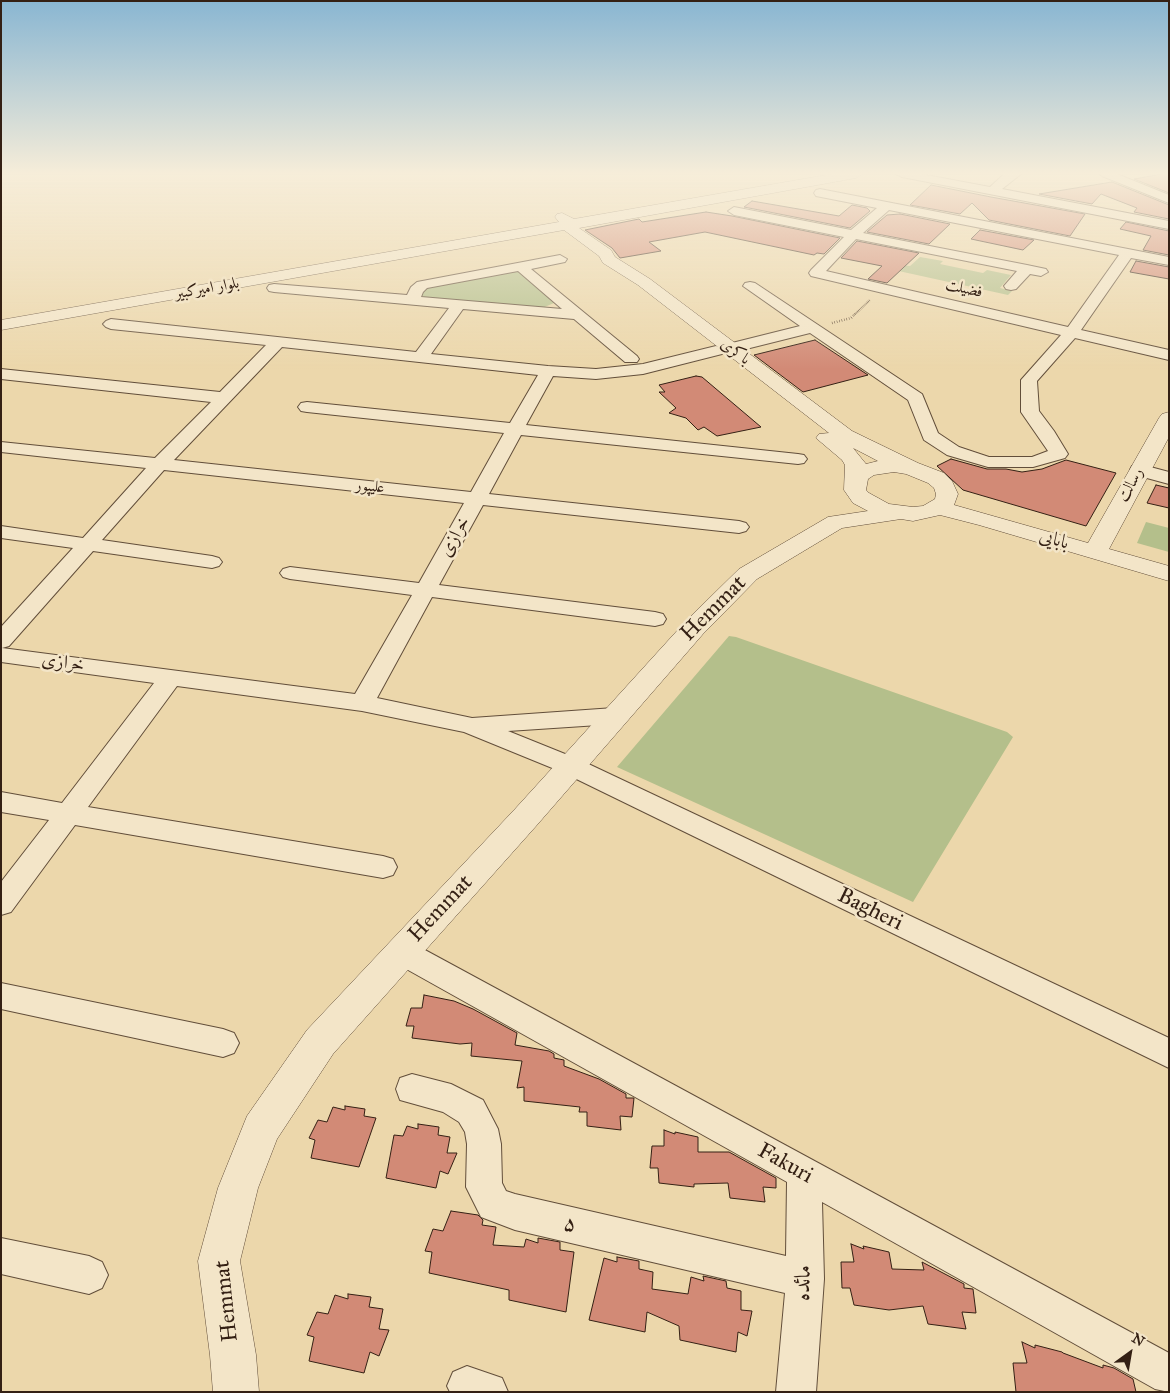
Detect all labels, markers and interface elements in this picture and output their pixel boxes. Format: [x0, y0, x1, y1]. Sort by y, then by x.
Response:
street label: بلوار امیرکبیر [173, 274, 241, 304]
street label: فضیلت [944, 275, 984, 303]
street label: باکری [716, 335, 754, 369]
street label: رسالت [1114, 465, 1148, 505]
street label: علیپور [355, 476, 385, 498]
street label: خرازی [435, 513, 475, 561]
street label: بابایی [1037, 525, 1071, 555]
street label: Hemmat [676, 571, 752, 647]
street label: خرازی [40, 649, 86, 677]
street label: Hemmat [403, 870, 479, 948]
street label: Bagheri [833, 883, 907, 937]
street label: Fakuri [753, 1138, 817, 1190]
street label: ۵ [561, 1211, 579, 1239]
street label: Hemmat [210, 1259, 244, 1343]
street label: مائده [790, 1265, 818, 1301]
north arrow [1105, 1328, 1155, 1378]
text: N [1129, 1330, 1148, 1350]

